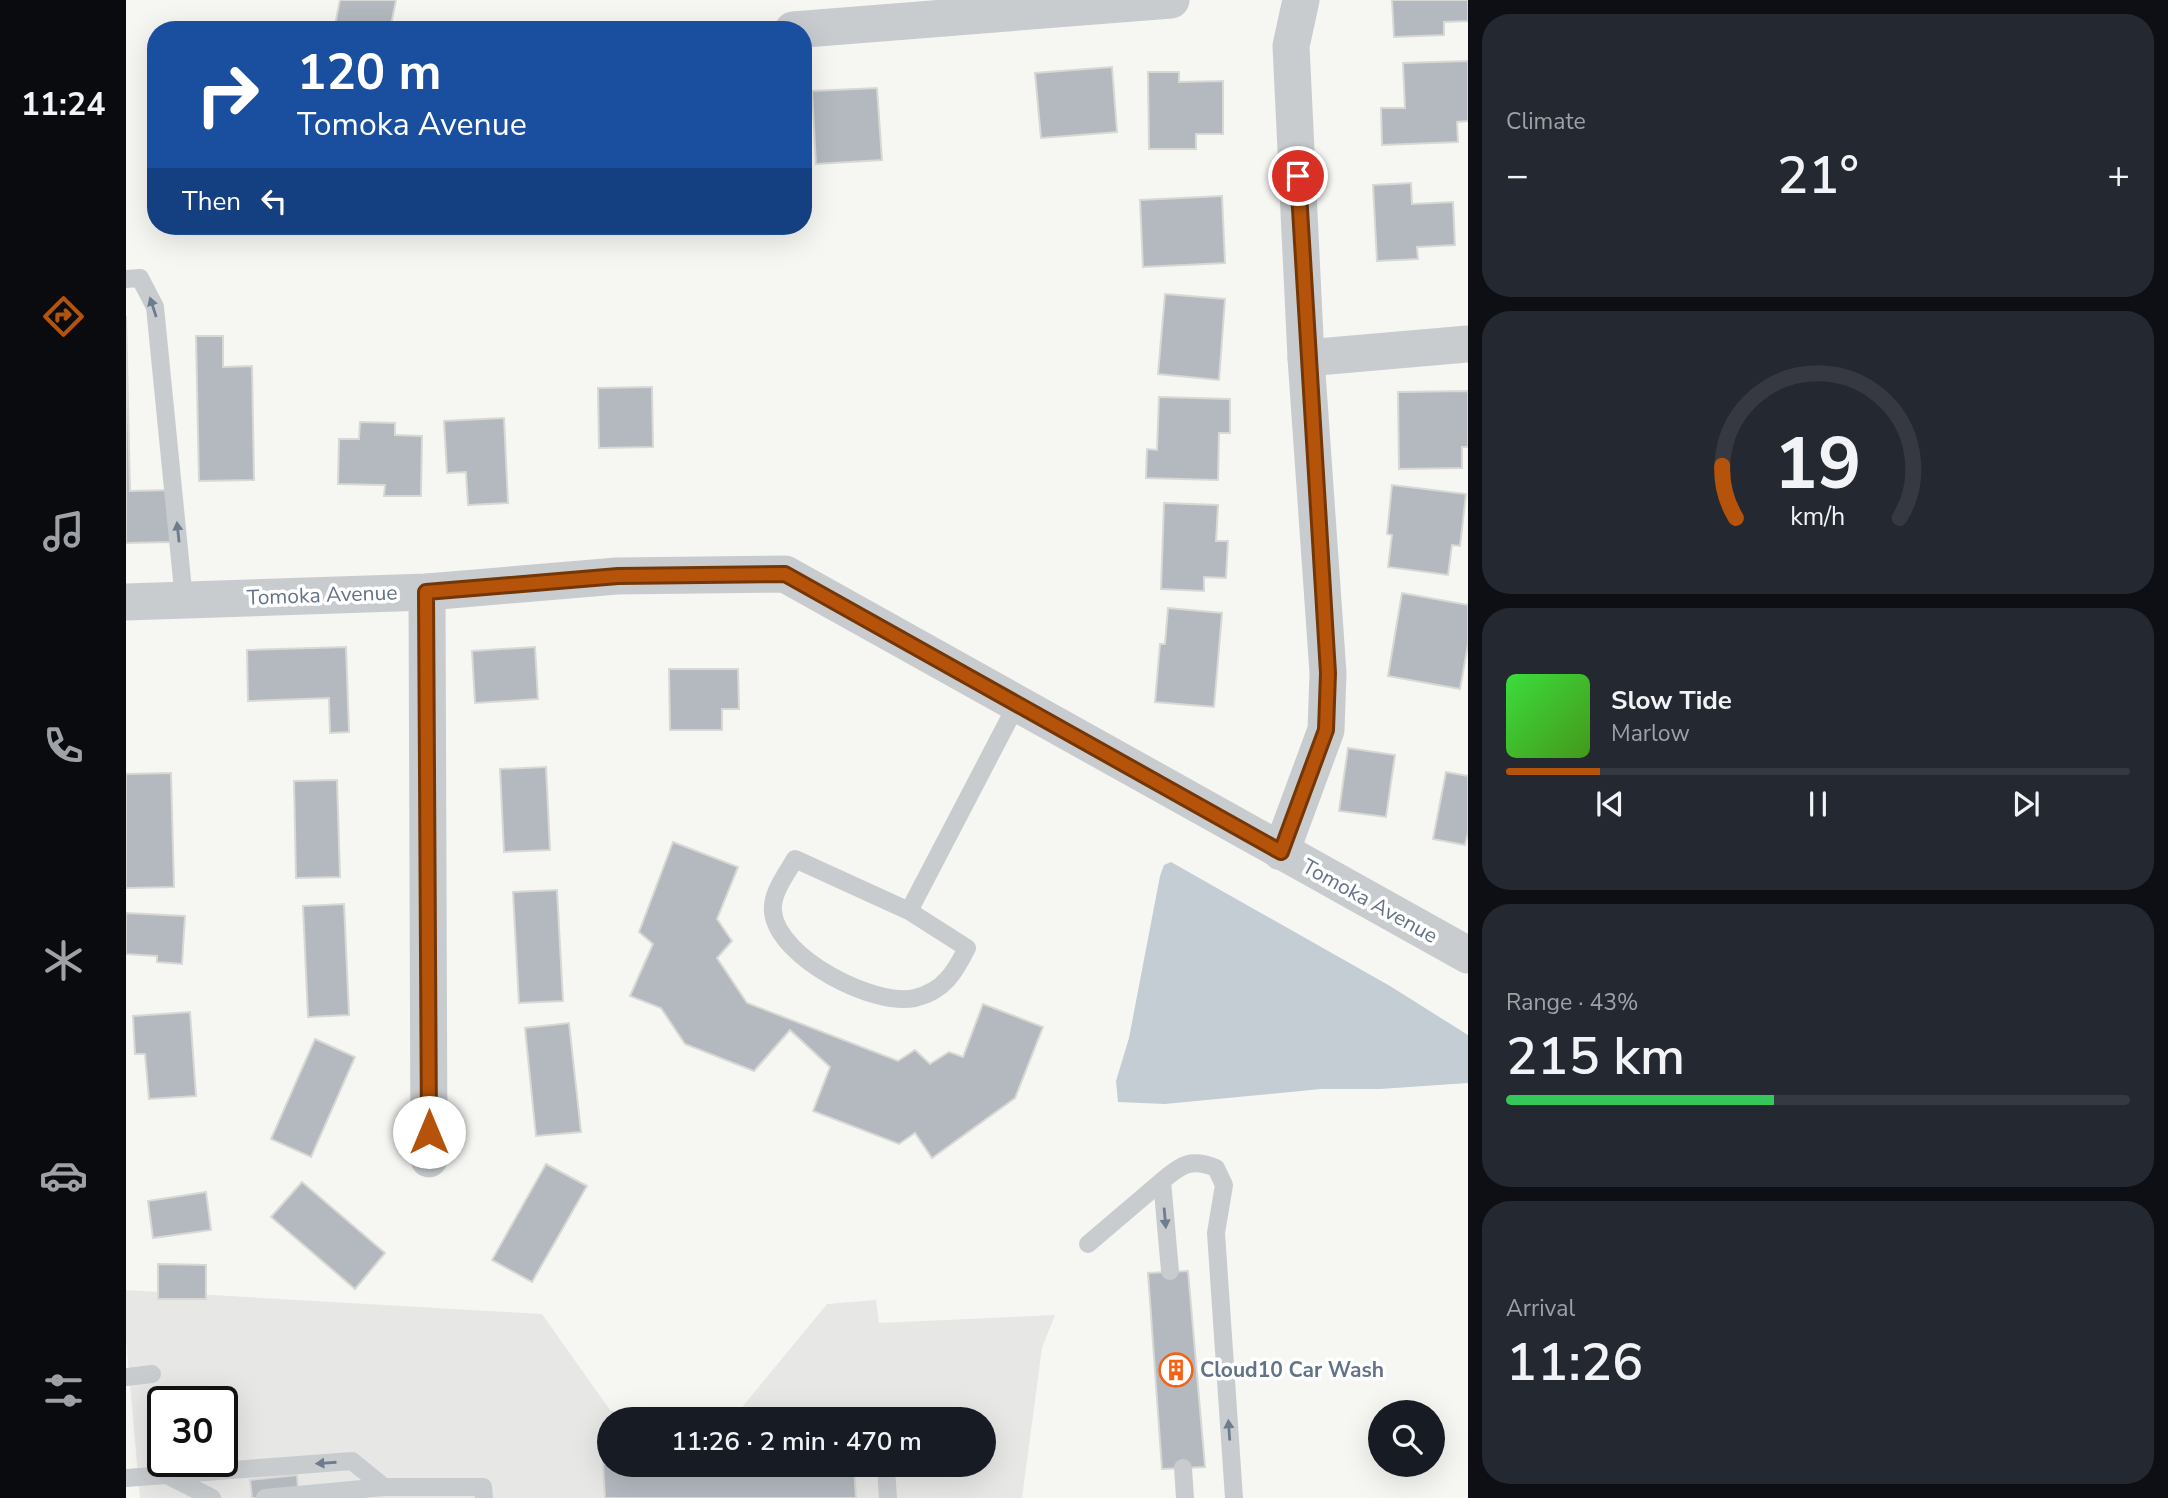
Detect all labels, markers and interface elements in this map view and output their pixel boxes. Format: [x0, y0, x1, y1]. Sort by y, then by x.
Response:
text: 120 m [297, 39, 441, 106]
icon: right [182, 49, 273, 140]
text: 11:24 [21, 83, 105, 126]
text: Tomoka Avenue [297, 103, 527, 146]
text: Climate [1506, 106, 1586, 137]
text: 21° [1777, 140, 1859, 211]
pin [1268, 146, 1328, 206]
text: − [1506, 150, 1529, 201]
text: + [2107, 150, 2130, 201]
icon: arrive [1279, 157, 1317, 195]
icon: left [255, 182, 293, 220]
text: Then [182, 184, 241, 219]
icon: directions [39, 292, 88, 341]
one-way arrow [147, 296, 157, 317]
text: 19 [1774, 415, 1862, 515]
text: km/h [1790, 500, 1846, 534]
icon: music [39, 507, 88, 556]
one-way arrow [172, 521, 183, 543]
street label: Tomoka Avenue [246, 578, 398, 612]
text: Slow Tide [1611, 683, 1732, 718]
text: Marlow [1611, 718, 1690, 749]
icon: phone [39, 721, 88, 770]
icon: previous [1591, 785, 1629, 823]
icon: pause [1799, 785, 1837, 823]
icon: next [2007, 785, 2045, 823]
street label: Tomoka Avenue [1297, 852, 1443, 950]
icon: climate [39, 936, 88, 985]
text: Range · 43% [1506, 987, 1638, 1018]
text: 215 km [1506, 1021, 1685, 1092]
position arrow [392, 1095, 466, 1169]
icon: car [39, 1151, 88, 1200]
one-way arrow [1160, 1207, 1171, 1229]
text: Arrival [1506, 1293, 1575, 1324]
text: 11:26 [1506, 1327, 1643, 1398]
building icon: Cloud10 Car Wash [1157, 1351, 1195, 1389]
place label: Cloud10 Car Wash [1200, 1356, 1384, 1384]
icon: filters [39, 1366, 88, 1415]
speed limit sign: 30 [147, 1386, 238, 1477]
map controls [1368, 1400, 1445, 1477]
button: search [1368, 1400, 1445, 1477]
one-way arrow [1224, 1419, 1235, 1441]
text: 11:26 · 2 min · 470 m [671, 1424, 922, 1459]
one-way arrow [315, 1458, 337, 1469]

